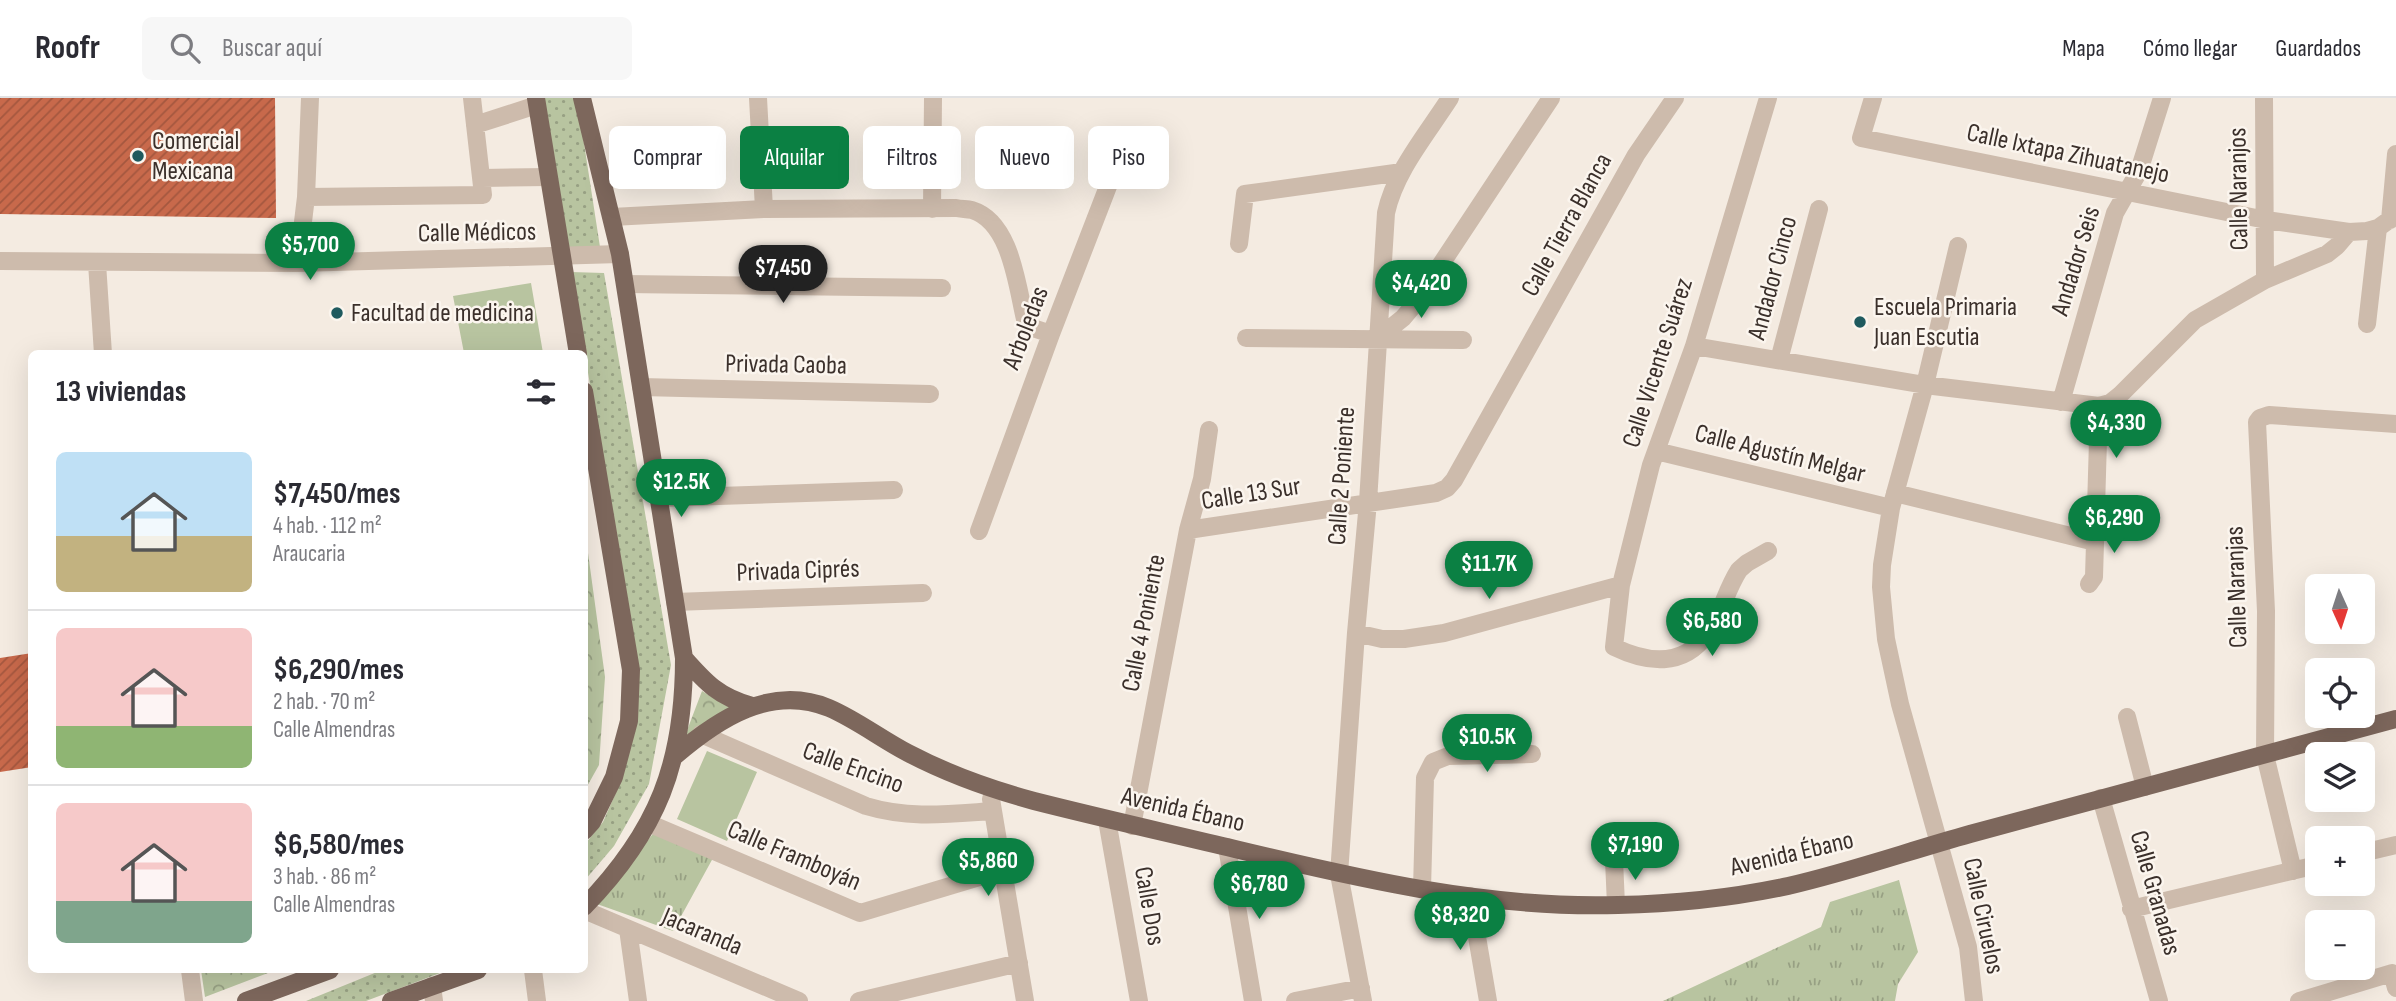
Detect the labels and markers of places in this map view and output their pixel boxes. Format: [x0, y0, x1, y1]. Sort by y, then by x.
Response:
place label: Comercial Mexicana [152, 126, 239, 187]
marker: Comercial Mexicana [130, 148, 146, 164]
pin: $5,700 [253, 222, 367, 282]
pin: $7,450 [726, 246, 840, 305]
pin: $4,420 [1364, 260, 1478, 320]
place label: Escuela Primaria Juan Escutia [1873, 292, 2017, 353]
place label: Facultad de medicina [351, 298, 534, 329]
marker: Facultad de medicina [329, 305, 345, 321]
marker: Escuela Primaria Juan Escutia [1852, 314, 1868, 330]
pin: $4,330 [2059, 400, 2173, 460]
pin: $12.5K [624, 460, 738, 519]
pin: $6,290 [2057, 496, 2171, 555]
pin: $11.7K [1432, 542, 1546, 601]
pin: $6,580 [1655, 598, 1769, 658]
pin: $10.5K [1430, 714, 1544, 774]
pin: $7,190 [1578, 822, 1692, 882]
pin: $5,860 [931, 838, 1045, 898]
pin: $6,780 [1202, 862, 1316, 921]
pin: $8,320 [1403, 892, 1517, 952]

